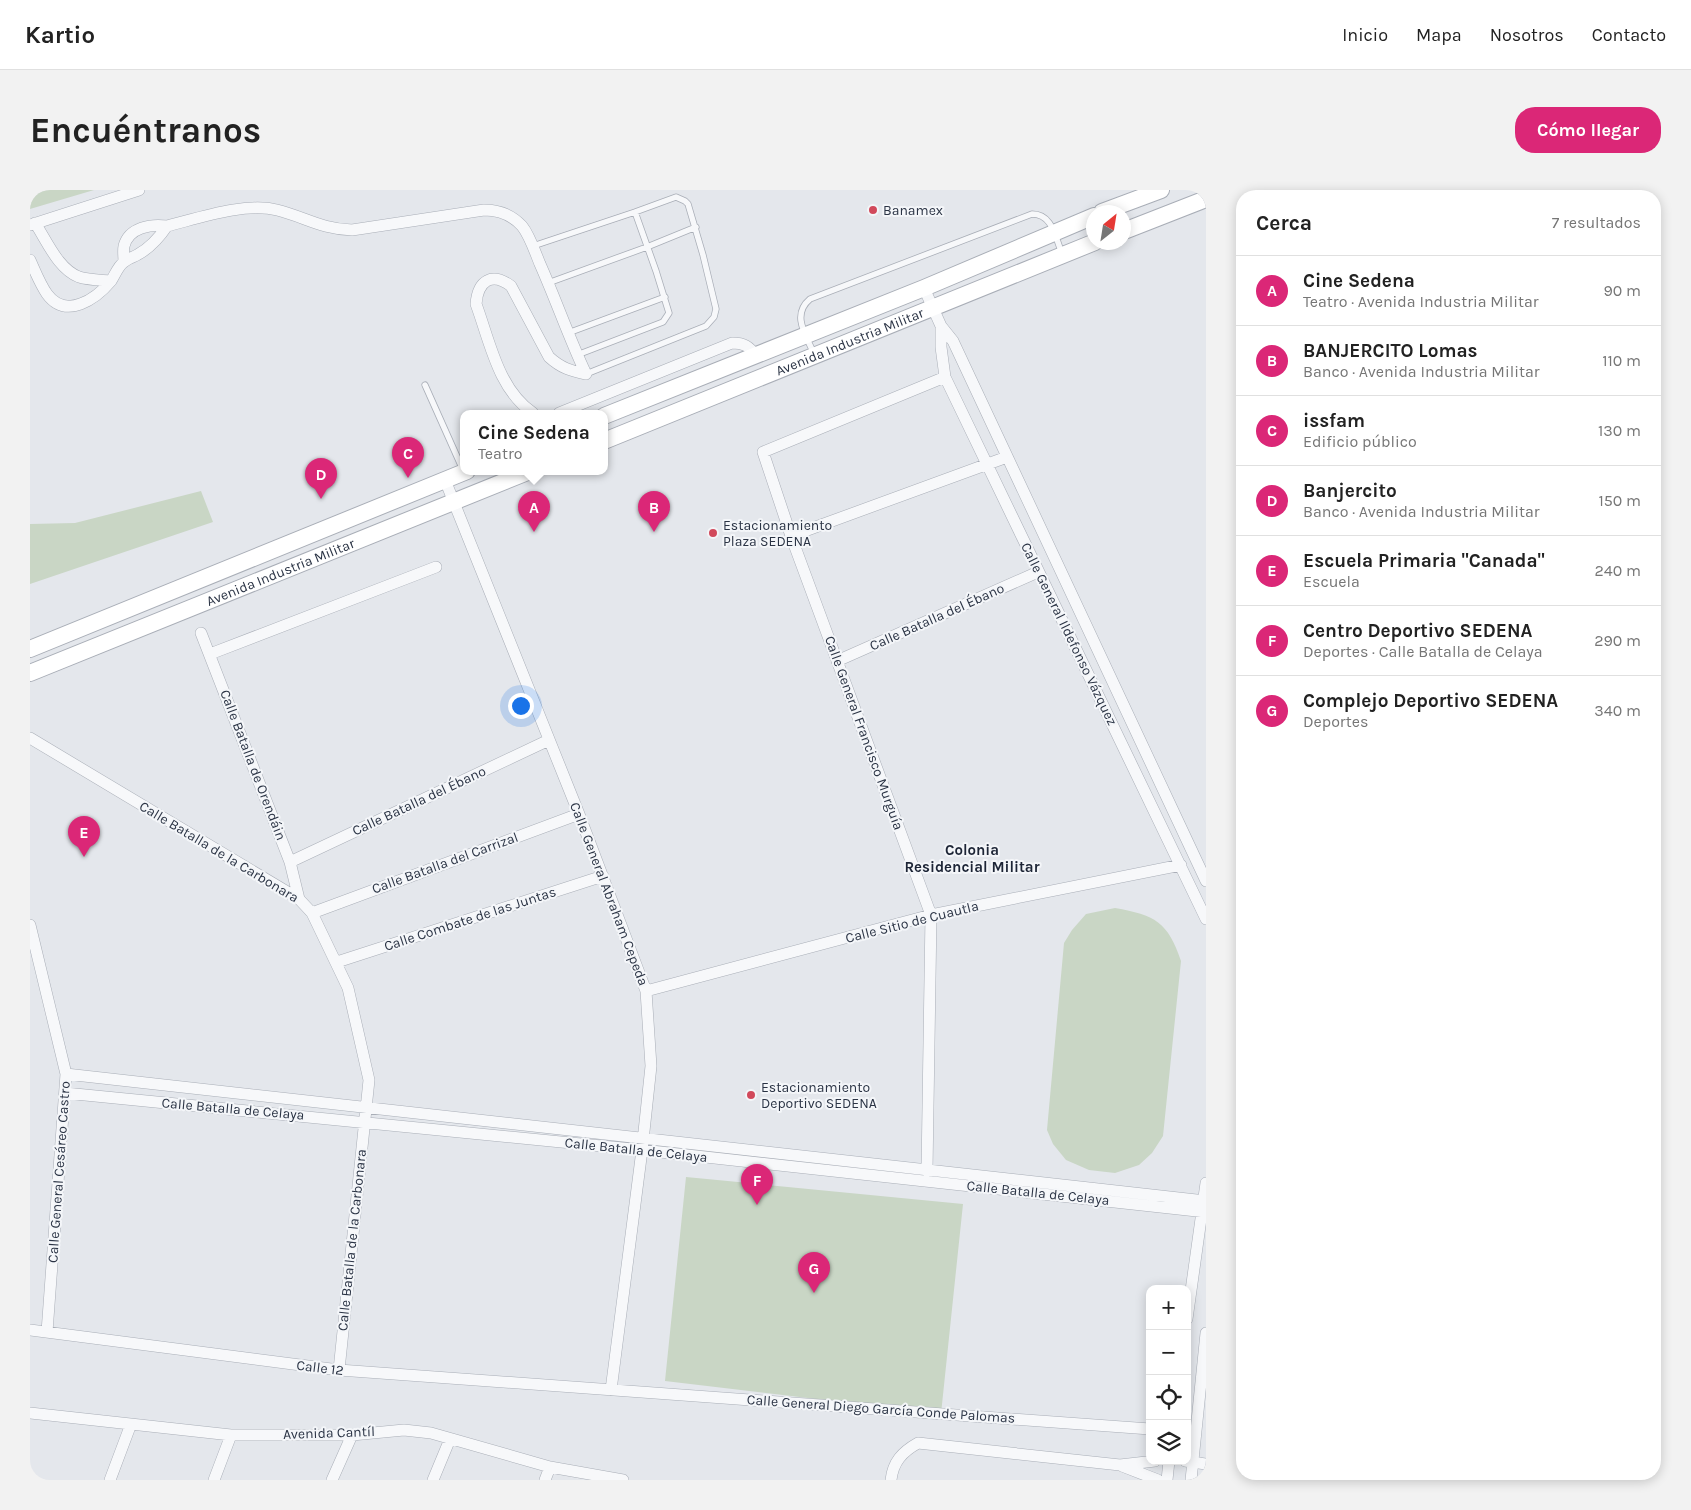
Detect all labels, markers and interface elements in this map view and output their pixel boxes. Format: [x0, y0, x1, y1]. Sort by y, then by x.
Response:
text: Kartio [25, 21, 95, 49]
text: Inicio [1342, 24, 1388, 46]
text: Mapa [1416, 24, 1462, 46]
text: Nosotros [1490, 24, 1564, 46]
text: Contacto [1592, 24, 1666, 46]
button: Cómo llegar [1515, 107, 1661, 153]
text: Encuéntranos [30, 110, 261, 151]
place label: Banamex [883, 202, 943, 219]
marker: Banamex [867, 204, 879, 216]
north arrow [1086, 205, 1131, 250]
text: Cerca [1256, 211, 1312, 235]
text: 7 resultados [1552, 213, 1641, 232]
text: Cine Sedena [1303, 270, 1415, 292]
text: A [1267, 281, 1277, 300]
text: 90 m [1603, 281, 1641, 300]
text: Teatro · Avenida Industria Militar [1303, 292, 1539, 311]
street label: Avenida Industria Militar [773, 304, 927, 379]
text: BANJERCITO Lomas [1303, 340, 1478, 362]
text: B [1267, 351, 1277, 370]
text: 110 m [1602, 351, 1641, 370]
text: Banco · Avenida Industria Militar [1303, 362, 1540, 381]
popup [460, 410, 608, 475]
text: issfam [1303, 410, 1365, 432]
text: C [1267, 421, 1277, 440]
text: 130 m [1598, 421, 1641, 440]
text: Cine Sedena [478, 422, 590, 444]
text: Edificio público [1303, 432, 1417, 451]
pin: C [392, 437, 424, 478]
text: Teatro [478, 444, 522, 463]
pin: D [305, 458, 337, 499]
text: Banjercito [1303, 480, 1397, 502]
pin: A [518, 491, 550, 532]
pin: B [638, 491, 670, 532]
text: D [1267, 491, 1277, 510]
text: 150 m [1598, 491, 1641, 510]
text: Banco · Avenida Industria Militar [1303, 502, 1540, 521]
place label: Estacionamiento Plaza SEDENA [723, 517, 832, 550]
marker: Estacionamiento Plaza SEDENA [707, 527, 719, 539]
street label: Avenida Industria Militar [204, 534, 358, 609]
street label: Calle General Ildefonso Vázquez [1017, 540, 1121, 728]
text: Escuela Primaria "Canada" [1303, 550, 1545, 572]
text: E [1267, 561, 1277, 580]
text: 240 m [1595, 561, 1641, 580]
text: Escuela [1303, 572, 1360, 591]
street label: Calle Batalla del Ébano [867, 579, 1007, 654]
text: Centro Deportivo SEDENA [1303, 620, 1532, 642]
text: F [1268, 631, 1276, 650]
text: 290 m [1594, 631, 1641, 650]
street label: Calle General Francisco Murguía [821, 634, 907, 832]
text: Deportes · Calle Batalla de Celaya [1303, 642, 1543, 661]
street label: Calle Batalla de Orendáin [216, 687, 290, 843]
text: Complejo Deportivo SEDENA [1303, 690, 1558, 712]
your location [508, 693, 534, 719]
text: G [1267, 701, 1277, 720]
text: 340 m [1594, 701, 1641, 720]
text: Deportes [1303, 712, 1368, 731]
street label: Calle Batalla del Ébano [349, 762, 489, 839]
street label: Calle Batalla de la Carbonara [136, 798, 302, 906]
street label: Calle General Abraham Cepeda [566, 800, 652, 988]
pin: E [68, 816, 100, 857]
street label: Calle Batalla del Carrizal [370, 829, 520, 897]
district label: Colonia Residencial Militar [904, 841, 1040, 876]
street label: Calle Combate de las Juntas [382, 883, 558, 955]
street label: Calle Sitio de Cuautla [844, 897, 980, 947]
place label: Estacionamiento Deportivo SEDENA [761, 1079, 877, 1112]
street label: Calle General Cesáreo Castro [44, 1081, 74, 1263]
marker: Estacionamiento Deportivo SEDENA [745, 1089, 757, 1101]
street label: Calle Batalla de Celaya [161, 1094, 305, 1124]
street label: Calle Batalla de Celaya [564, 1134, 708, 1166]
street label: Calle Batalla de la Carbonara [334, 1148, 370, 1332]
pin: F [741, 1164, 773, 1205]
street label: Calle Batalla de Celaya [966, 1177, 1110, 1209]
pin: G [798, 1252, 830, 1293]
map controls [1146, 1285, 1191, 1465]
button: + [1146, 1285, 1191, 1330]
button: − [1146, 1330, 1191, 1375]
street label: Calle 12 [295, 1357, 345, 1379]
button: locate [1146, 1375, 1191, 1420]
street label: Calle General Diego García Conde Palomas [746, 1391, 1016, 1427]
button: layers [1146, 1420, 1191, 1465]
street label: Avenida Cantíl [283, 1423, 375, 1443]

